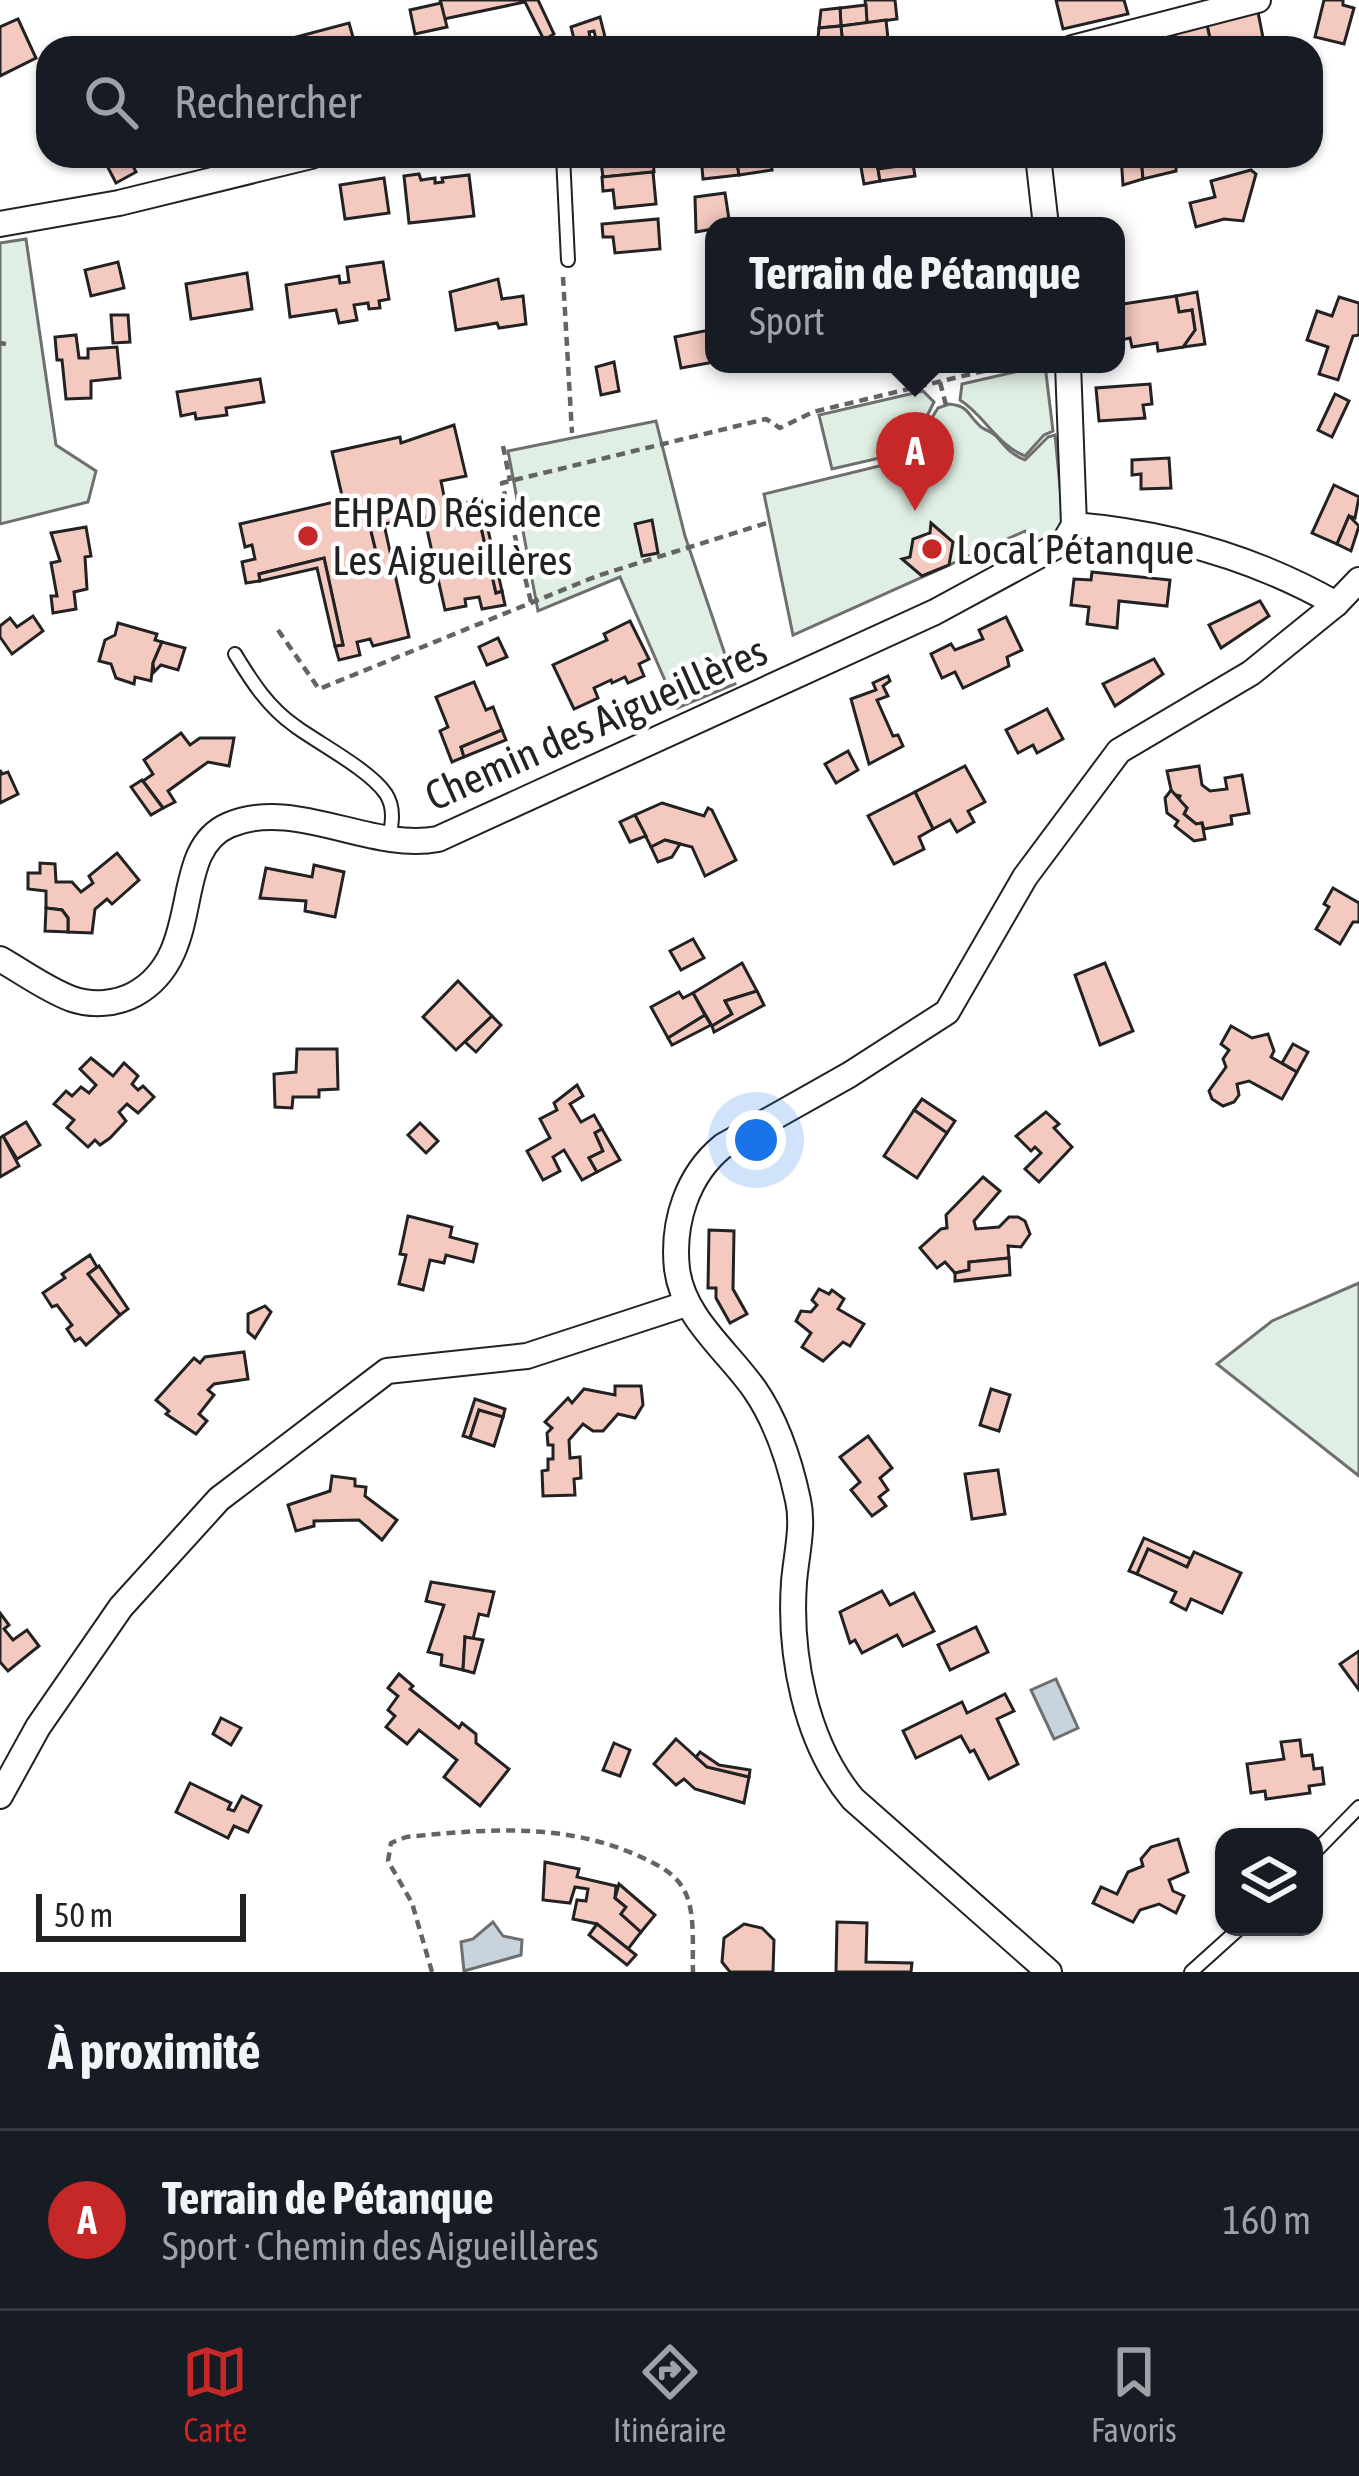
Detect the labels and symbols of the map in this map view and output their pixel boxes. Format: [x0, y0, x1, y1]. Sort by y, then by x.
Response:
pin: A [876, 412, 954, 511]
place label: EHPAD Résidence Les Aigueillères [332, 488, 602, 584]
marker: EHPAD Résidence Les Aigueillères [295, 523, 321, 549]
place label: Local Pétanque [956, 525, 1194, 573]
marker: Local Pétanque [919, 536, 945, 562]
street label: Chemin des Aigueillères [418, 626, 774, 820]
your location [726, 1110, 786, 1170]
scale bar [36, 1888, 246, 1941]

